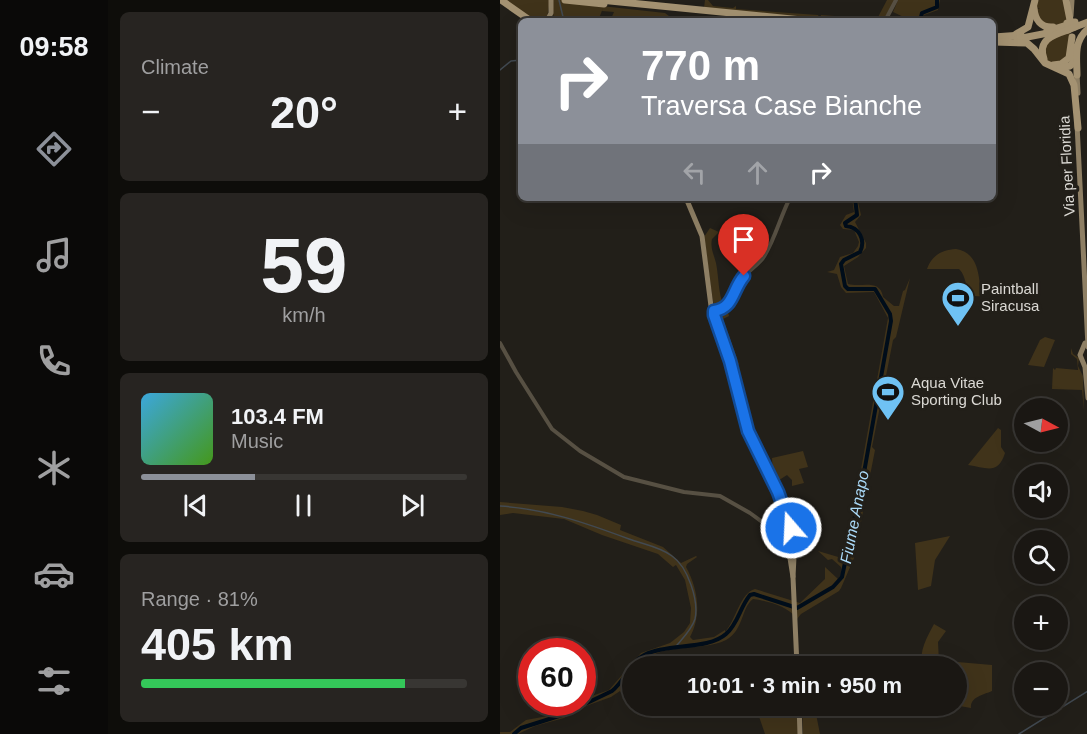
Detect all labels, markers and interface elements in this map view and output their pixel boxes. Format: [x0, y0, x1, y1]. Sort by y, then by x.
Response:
text: 09:58 [19, 32, 89, 62]
icon: right [542, 42, 620, 120]
text: 770 m [641, 42, 760, 89]
text: Climate [141, 56, 209, 78]
text: 20° [270, 87, 338, 138]
text: Traversa Case Bianche [641, 91, 922, 121]
text: − [141, 93, 160, 130]
text: + [448, 93, 467, 130]
street label: Via per Floridia [1055, 115, 1078, 217]
icon: directions [33, 128, 75, 170]
icon: left [678, 156, 711, 189]
icon: ahead [741, 156, 774, 189]
icon: right [804, 156, 837, 189]
pin [718, 214, 769, 276]
text: 59 [261, 221, 347, 309]
icon: arrive [727, 223, 760, 256]
icon: music [33, 234, 75, 276]
sports icon: Paintball Siracusa [940, 280, 976, 327]
place label: Paintball Siracusa [981, 280, 1040, 314]
text: km/h [282, 304, 326, 326]
icon: phone [33, 340, 75, 382]
sports icon: Aqua Vitae Sporting Club [870, 374, 906, 421]
place label: Aqua Vitae Sporting Club [911, 374, 1002, 408]
north arrow [1014, 398, 1068, 452]
map controls [1014, 398, 1068, 716]
text: 103.4 FM [231, 404, 324, 429]
text: Music [231, 430, 283, 452]
icon: climate [33, 447, 75, 489]
button: sound [1014, 464, 1068, 518]
water label: Fiume Anapo [837, 469, 872, 565]
icon: previous [179, 489, 212, 522]
icon: pause [287, 489, 320, 522]
icon: next [396, 489, 429, 522]
position arrow [759, 496, 823, 560]
button: search [1014, 530, 1068, 584]
icon: car [33, 553, 75, 595]
text: Range · 81% [141, 588, 258, 610]
button: + [1014, 596, 1068, 650]
text: 405 km [141, 619, 294, 670]
speed limit sign: 60 [518, 638, 596, 716]
icon: filters [33, 660, 75, 702]
button: − [1014, 662, 1068, 716]
text: 10:01 · 3 min · 950 m [687, 673, 902, 698]

